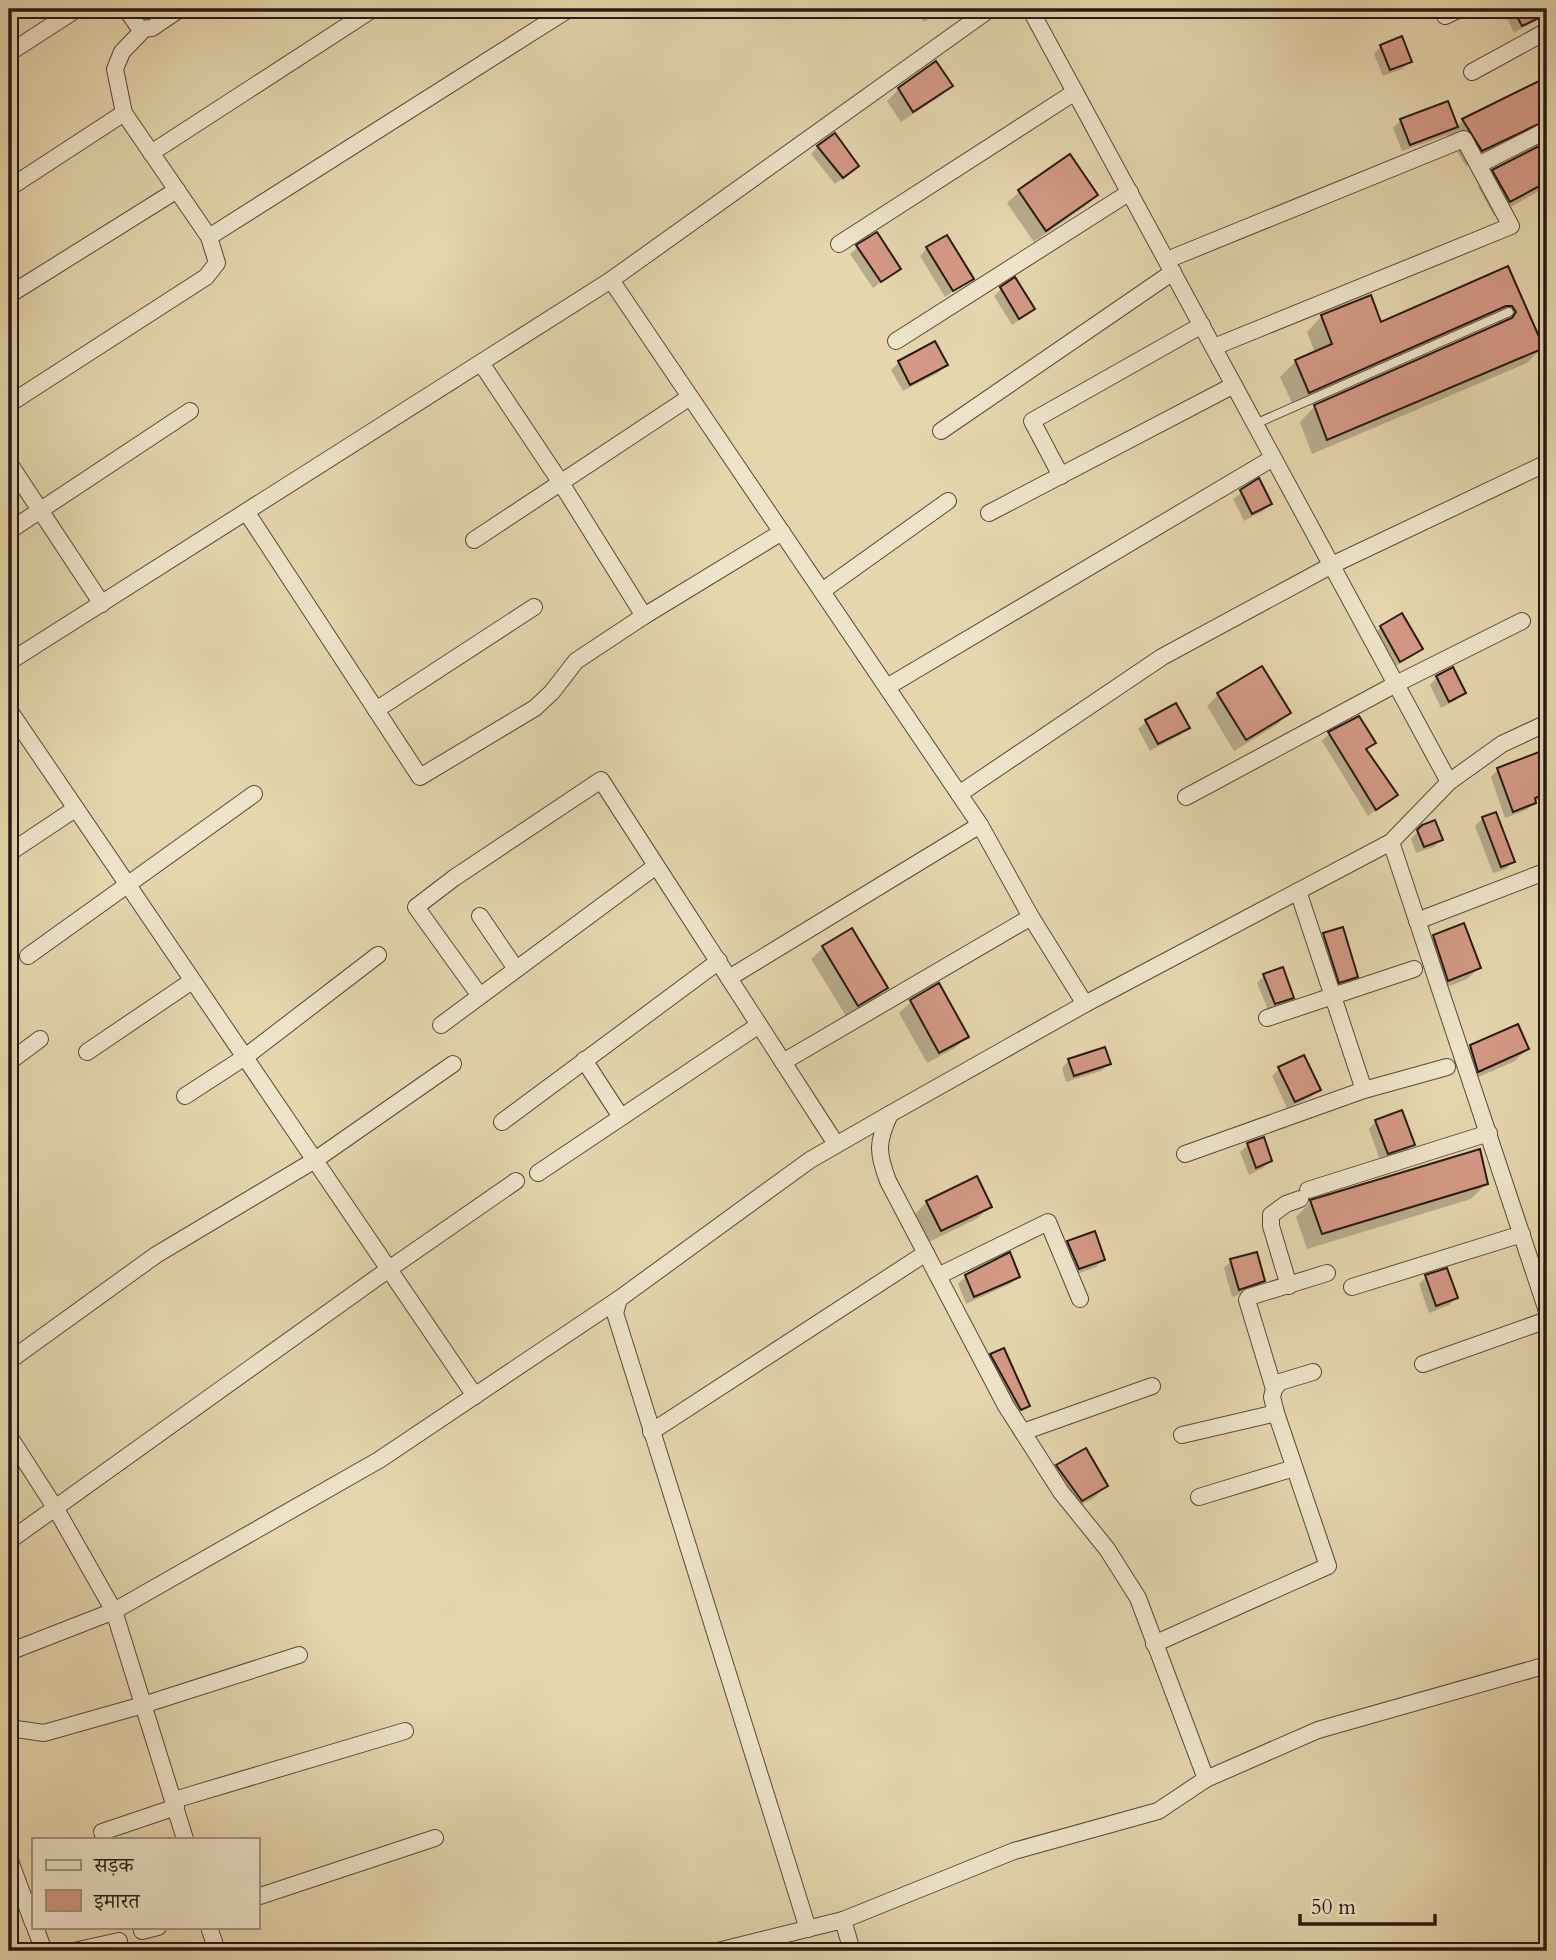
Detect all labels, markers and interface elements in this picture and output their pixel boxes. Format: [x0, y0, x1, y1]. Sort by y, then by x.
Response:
legend [32, 1838, 259, 1928]
text: सड़क [93, 1851, 134, 1880]
scale bar [1300, 1883, 1435, 1927]
text: इमारत [93, 1887, 141, 1916]
text: 50 m [1311, 1893, 1356, 1922]

